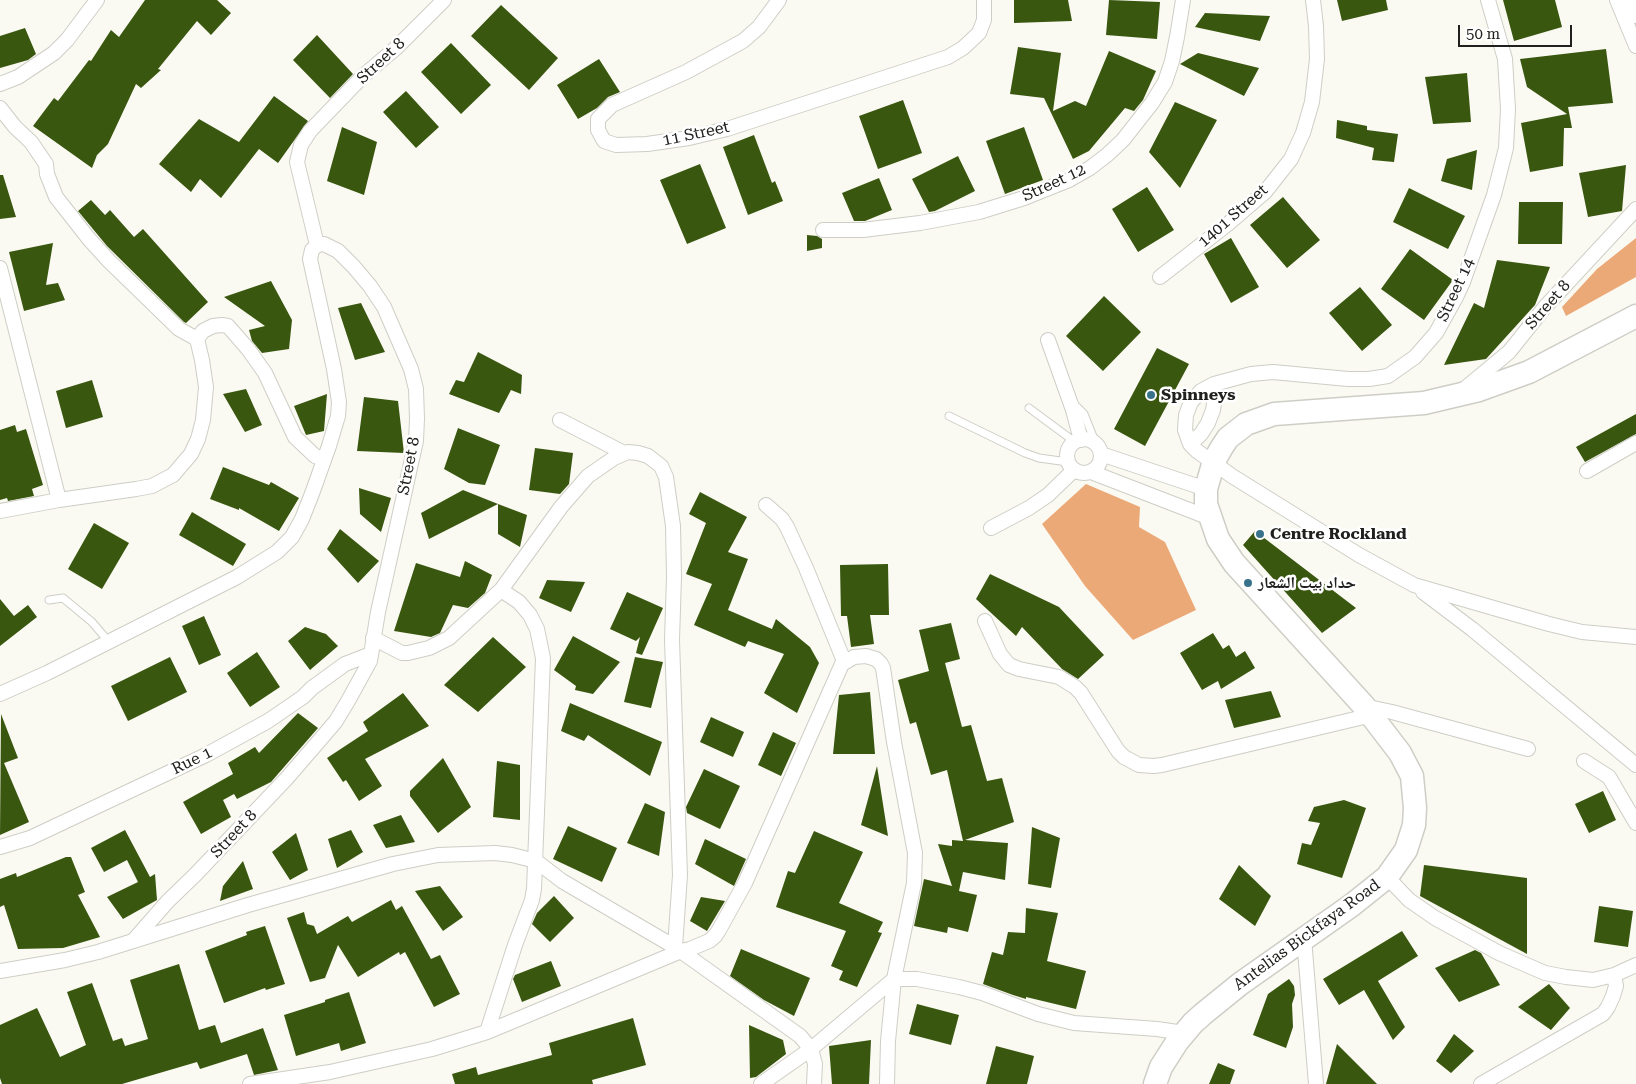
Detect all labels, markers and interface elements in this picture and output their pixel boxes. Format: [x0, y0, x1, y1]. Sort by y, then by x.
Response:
scale bar [1461, 15, 1575, 47]
text: 50 m [1466, 25, 1500, 43]
street label: Street 8 [353, 34, 409, 88]
street label: 11 Street [661, 118, 731, 150]
street label: Street 12 [1019, 160, 1089, 206]
street label: 1401 Street [1194, 181, 1272, 251]
street label: Street 14 [1433, 255, 1479, 325]
street label: Street 8 [1521, 276, 1575, 334]
place label: Spinneys [1161, 385, 1236, 405]
marker: Spinneys [1145, 389, 1157, 401]
street label: Street 8 [394, 435, 424, 497]
place label: Centre Rockland [1270, 524, 1407, 544]
marker: Centre Rockland [1254, 528, 1266, 540]
place label: حداد بيت الشعار [1258, 573, 1356, 593]
marker: حداد بيت الشعار [1242, 577, 1254, 589]
street label: Rue 1 [169, 743, 215, 779]
street label: Street 8 [207, 806, 261, 862]
street label: Antelias Bickfaya Road [1230, 875, 1384, 995]

